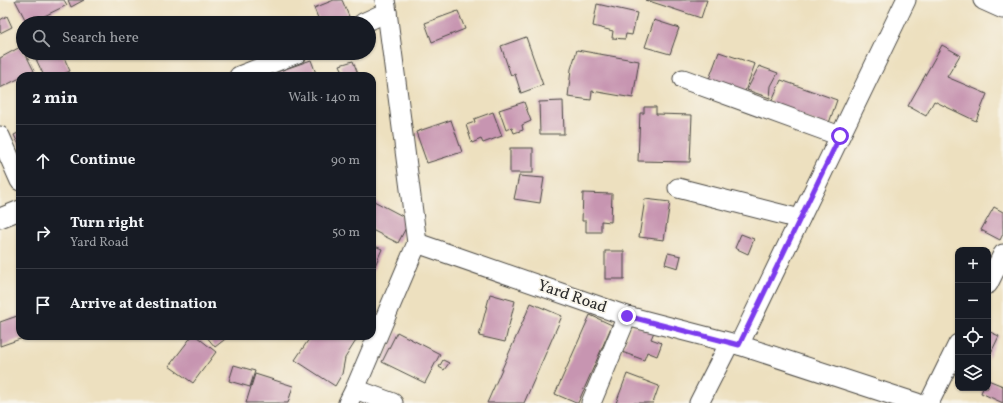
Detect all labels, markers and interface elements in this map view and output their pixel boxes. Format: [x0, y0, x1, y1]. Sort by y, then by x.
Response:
search box [16, 16, 376, 60]
icon: search [30, 27, 52, 49]
text: Search here [62, 28, 139, 49]
text: 2 min [32, 87, 78, 110]
text: Walk · 140 m [288, 89, 360, 107]
route start [831, 127, 849, 145]
icon: ahead [32, 150, 54, 172]
text: Continue [70, 150, 135, 171]
text: 90 m [331, 152, 360, 170]
text: Turn right [70, 213, 144, 234]
icon: right [32, 222, 54, 244]
text: 50 m [332, 224, 360, 242]
text: Yard Road [70, 234, 129, 252]
map controls [955, 247, 991, 391]
button: + [955, 247, 991, 283]
street label: Yard Road [534, 275, 610, 319]
button: − [955, 283, 991, 319]
icon: arrive [32, 294, 54, 316]
text: Arrive at destination [70, 294, 217, 315]
route end [618, 307, 636, 325]
button: locate [955, 319, 991, 355]
button: layers [955, 355, 991, 391]

